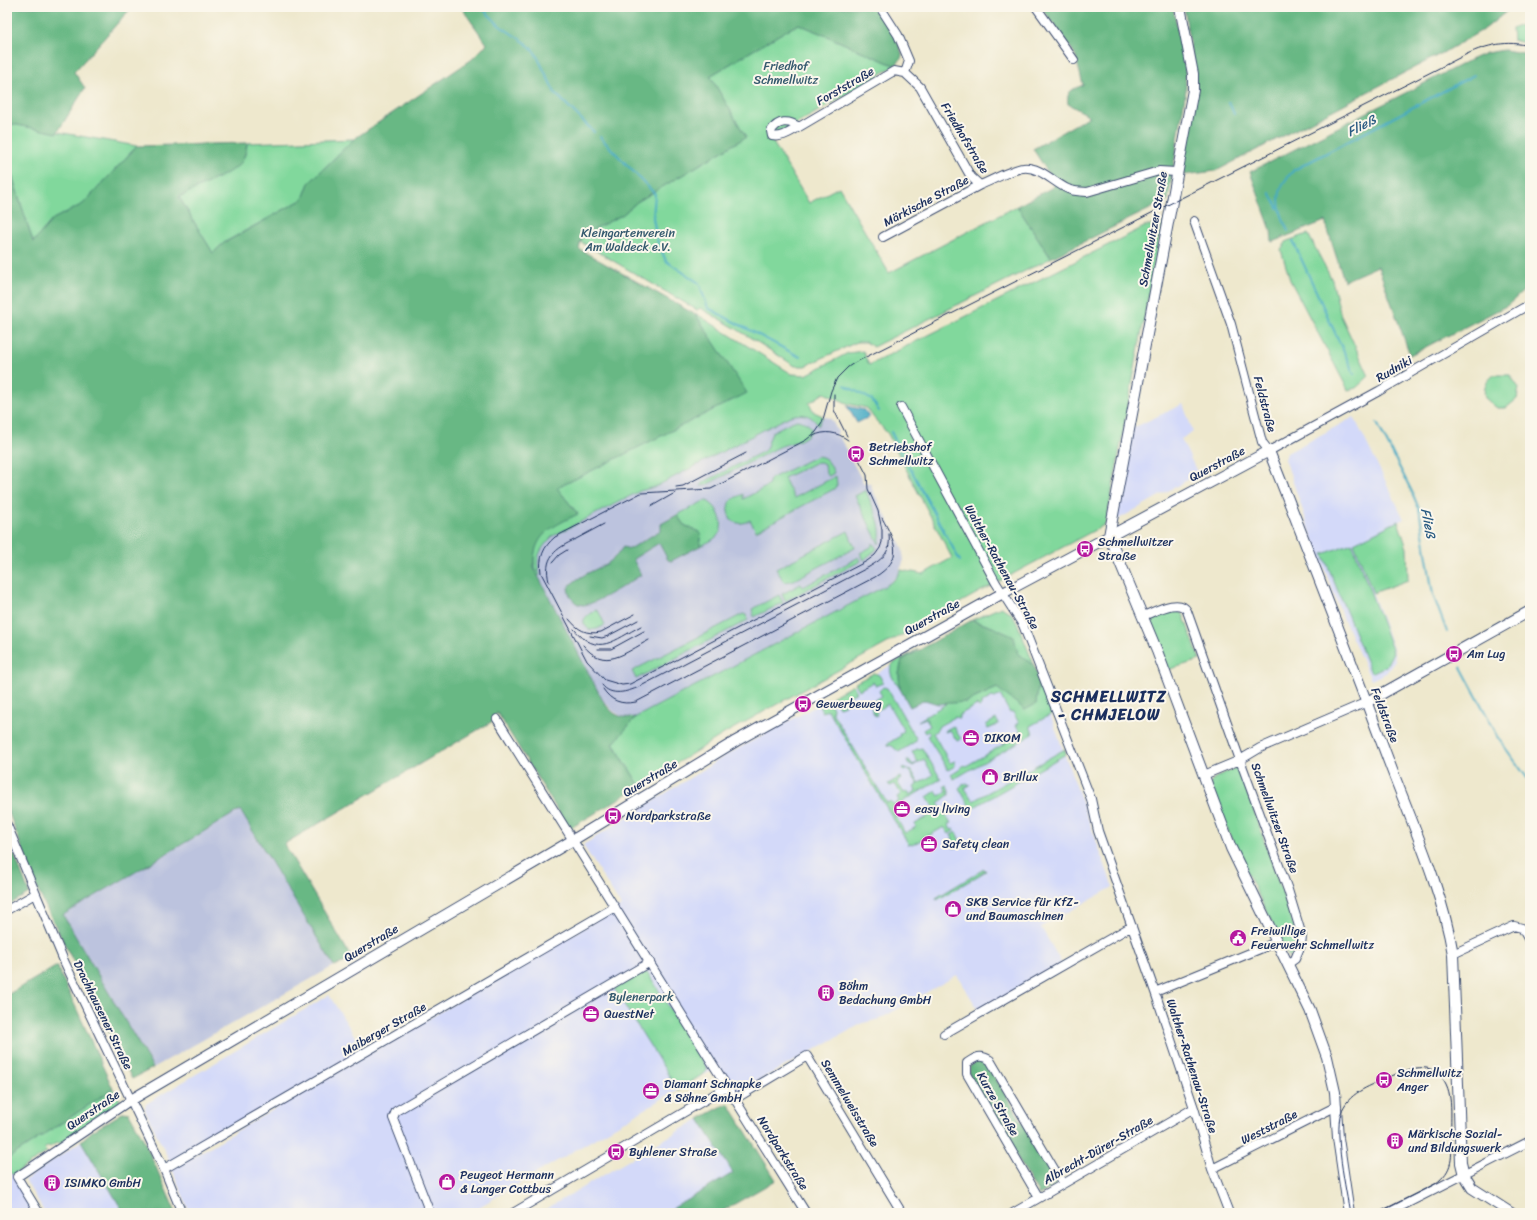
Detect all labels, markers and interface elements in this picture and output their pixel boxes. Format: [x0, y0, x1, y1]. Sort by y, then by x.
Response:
park label: Friedhof Schmellwitz [754, 55, 819, 91]
street label: Forststraße [812, 60, 878, 112]
street label: Friedhofstraße [935, 98, 995, 178]
water label: Fließ [1343, 107, 1382, 143]
street label: Märkische Straße [879, 169, 973, 233]
street label: Schmellwitzer Straße [1132, 170, 1174, 288]
park label: Kleingartenverein Am Waldeck e.V. [581, 222, 675, 258]
street label: Rudniki [1371, 349, 1417, 388]
street label: Feldstraße [1247, 373, 1283, 435]
place label: Betriebshof Schmellwitz [869, 436, 934, 472]
street label: Querstraße [1185, 440, 1249, 488]
bus stop icon: Betriebshof Schmellwitz [846, 444, 866, 464]
street label: Walther-Rathenau-Straße [958, 500, 1046, 634]
water label: Fließ [1414, 506, 1443, 542]
place label: Schmellwitzer Straße [1098, 531, 1174, 567]
bus stop icon: Schmellwitzer Straße [1075, 539, 1095, 559]
street label: Querstraße [900, 593, 964, 641]
place label: Am Lug [1466, 643, 1505, 665]
bus stop icon: Am Lug [1444, 644, 1464, 664]
district label: SCHMELLWITZ - CHMJELOW [1050, 682, 1167, 729]
street label: Feldstraße [1364, 684, 1406, 746]
place label: Gewerbeweg [816, 693, 882, 715]
bus stop icon: Gewerbeweg [793, 694, 813, 714]
place label: DIKOM [984, 727, 1021, 749]
office icon: DIKOM [961, 728, 981, 748]
street label: Querstraße [618, 753, 682, 803]
street label: Schmellwitzer Straße [1245, 759, 1305, 877]
place label: Brillux [1003, 766, 1039, 788]
shop icon: Brillux [980, 767, 1000, 787]
place label: easy living [915, 798, 970, 820]
office icon: easy living [892, 799, 912, 819]
place label: Nordparkstraße [626, 805, 711, 827]
bus stop icon: Nordparkstraße [603, 806, 623, 826]
place label: Safety clean [942, 833, 1010, 855]
office icon: Safety clean [919, 834, 939, 854]
place label: SKB Service für KfZ- und Baumaschinen [966, 891, 1079, 927]
shop icon: SKB Service für KfZ- und Baumaschinen [943, 899, 963, 919]
street label: Querstraße [339, 918, 403, 968]
place label: Freiwillige Feuerwehr Schmellwitz [1251, 920, 1375, 956]
public building icon: Freiwillige Feuerwehr Schmellwitz [1228, 928, 1248, 948]
street label: Drachhausener Straße [67, 956, 139, 1074]
place label: Böhm Bedachung GmbH [839, 975, 932, 1011]
building icon: Böhm Bedachung GmbH [816, 983, 836, 1003]
park label: Bylenerpark [609, 986, 674, 1008]
street label: Maiberger Straße [338, 996, 431, 1062]
street label: Walther-Rathenau-Straße [1160, 996, 1224, 1136]
place label: QuestNet [604, 1003, 655, 1025]
office icon: QuestNet [581, 1004, 601, 1024]
street label: Semmelweisstraße [815, 1055, 885, 1152]
place label: Schmellwitz Anger [1396, 1062, 1462, 1098]
street label: Kurze Straße [971, 1068, 1025, 1140]
bus stop icon: Schmellwitz Anger [1374, 1070, 1394, 1090]
place label: Diamant Schnapke & Söhne GmbH [664, 1073, 761, 1109]
office icon: Diamant Schnapke & Söhne GmbH [641, 1081, 661, 1101]
street label: Querstraße [62, 1084, 124, 1136]
street label: Weststraße [1237, 1103, 1302, 1151]
street label: Albrecht-Dürer-Straße [1038, 1109, 1157, 1191]
street label: Nordparkstraße [751, 1111, 815, 1195]
place label: Märkische Sozial- und Bildungswerk [1408, 1123, 1503, 1159]
building icon: Märkische Sozial- und Bildungswerk [1385, 1131, 1405, 1151]
place label: Byhlener Straße [629, 1141, 717, 1163]
bus stop icon: Byhlener Straße [606, 1142, 626, 1162]
place label: Peugeot Hermann & Langer Cottbus [460, 1164, 554, 1200]
place label: ISIMKO GmbH [64, 1172, 141, 1194]
shop icon: Peugeot Hermann & Langer Cottbus [437, 1172, 457, 1192]
building icon: ISIMKO GmbH [42, 1173, 62, 1193]

